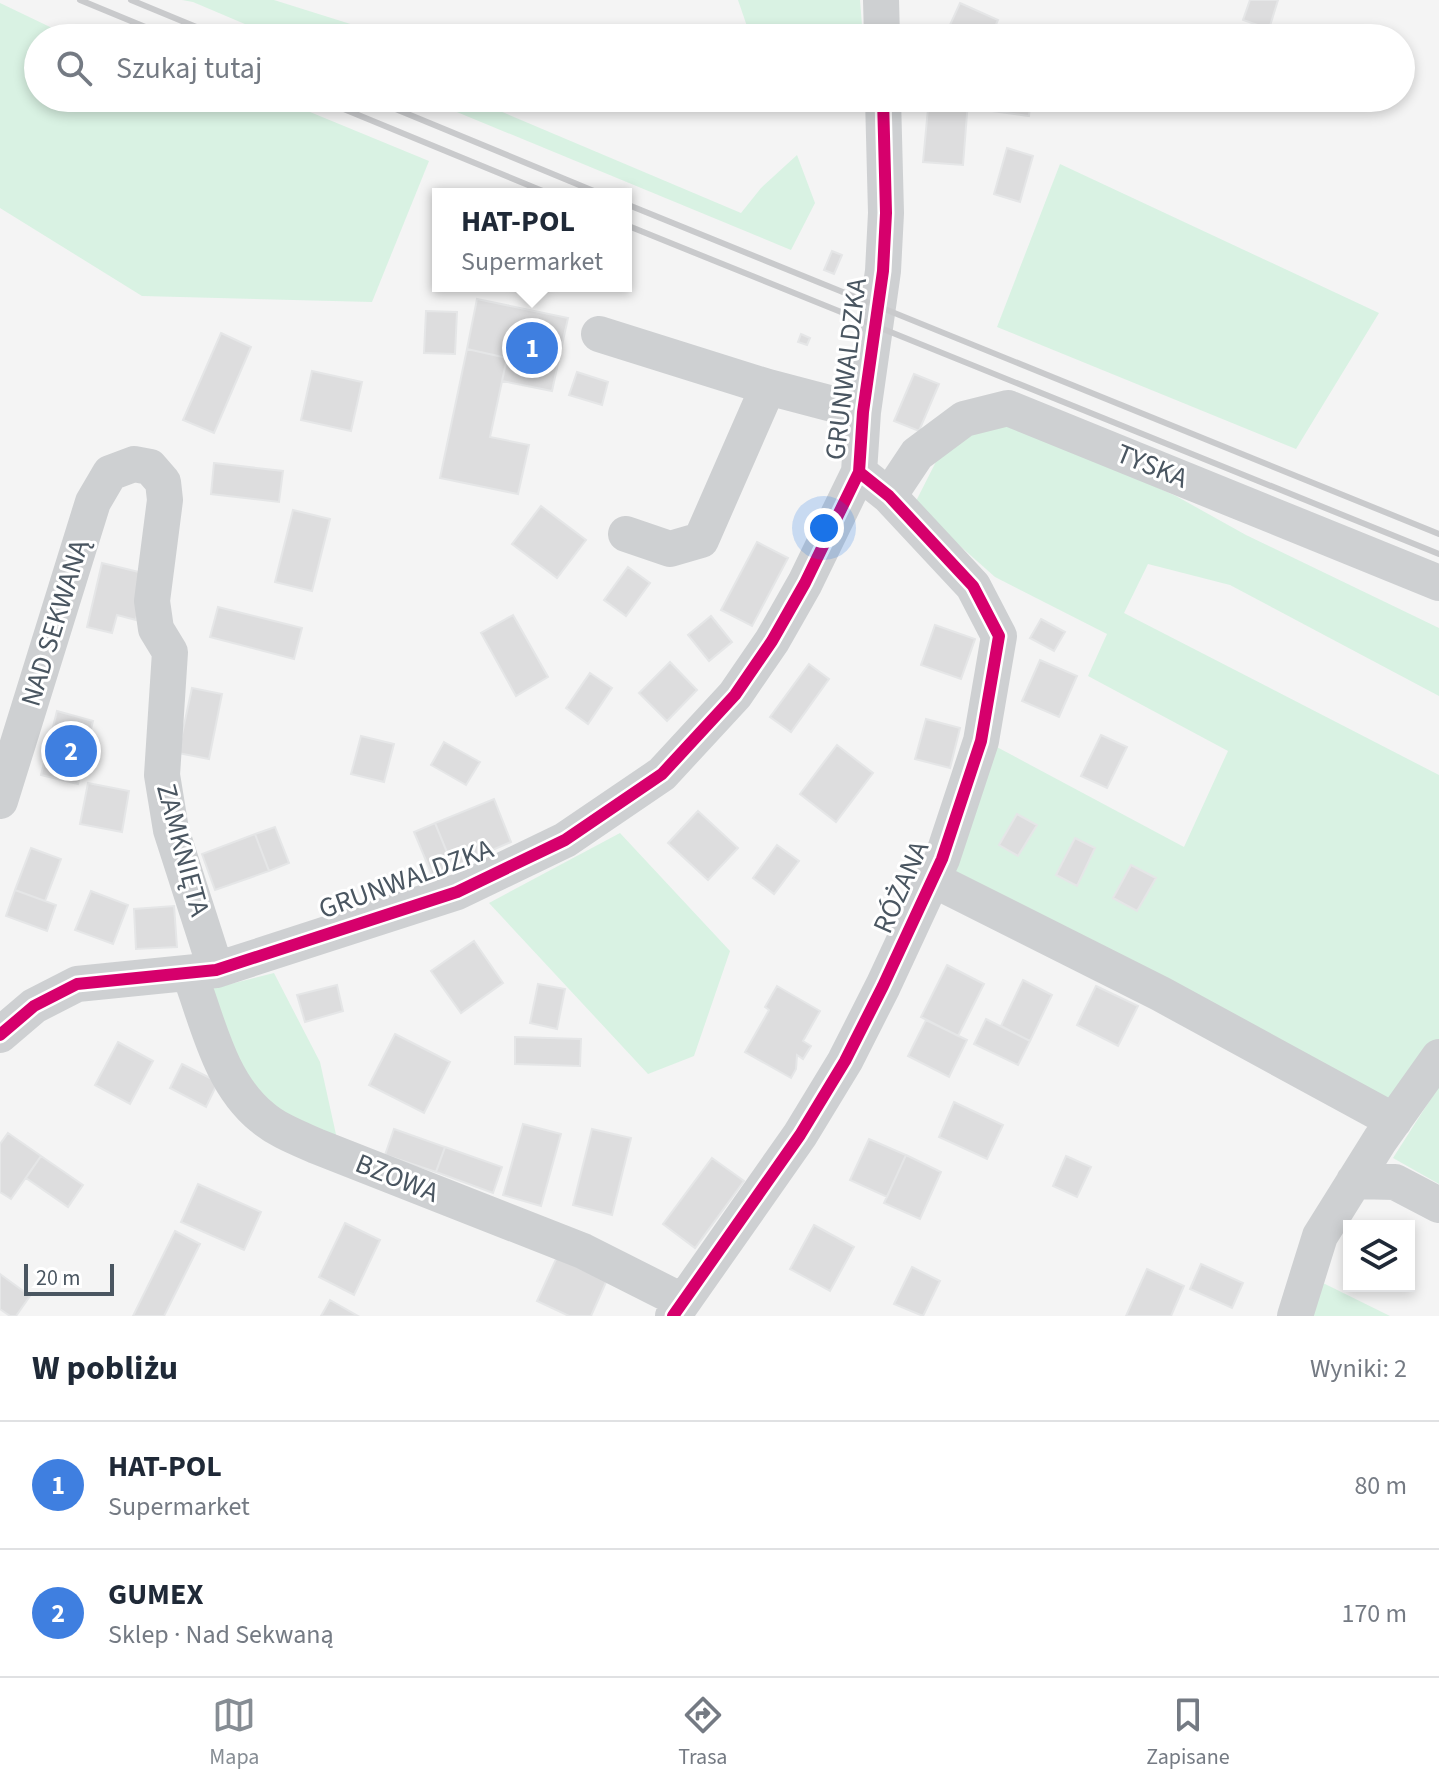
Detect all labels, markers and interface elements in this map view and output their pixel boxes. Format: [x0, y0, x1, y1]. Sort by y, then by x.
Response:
search box [24, 24, 1415, 112]
icon: search [52, 46, 96, 90]
text: Szukaj tutaj [116, 47, 262, 90]
popup [432, 188, 632, 292]
text: HAT-POL [461, 200, 575, 243]
text: Supermarket [461, 243, 603, 280]
street label: GRUNWALDZKA [815, 275, 877, 462]
pin: 1 [506, 318, 558, 378]
street label: TYSKA [1110, 434, 1194, 499]
your location [804, 508, 844, 548]
street label: NAD SEKWANĄ [11, 533, 100, 711]
pin: 2 [45, 721, 97, 781]
street label: ZAMKNIĘTA [146, 779, 220, 922]
street label: GRUNWALDZKA [313, 829, 500, 929]
street label: RÓŻANA [863, 834, 939, 940]
street label: BZOWA [349, 1143, 445, 1213]
map controls [1343, 1220, 1415, 1292]
button: layers [1343, 1220, 1415, 1292]
scale bar [24, 1260, 114, 1296]
text: 20 m [36, 1262, 81, 1294]
text: W pobliżu [32, 1344, 178, 1393]
text: Wyniki: 2 [1310, 1350, 1407, 1387]
text: HAT-POL [108, 1445, 222, 1488]
text: 1 [51, 1467, 65, 1504]
text: 80 m [1354, 1467, 1407, 1504]
text: Supermarket [108, 1488, 250, 1525]
text: GUMEX [108, 1573, 203, 1616]
text: 2 [51, 1595, 65, 1632]
text: 170 m [1341, 1595, 1407, 1632]
text: Sklep · Nad Sekwaną [108, 1616, 334, 1653]
tab: Mapa [209, 1693, 259, 1773]
tab: Trasa [678, 1693, 727, 1773]
tab: Zapisane [1146, 1693, 1230, 1773]

